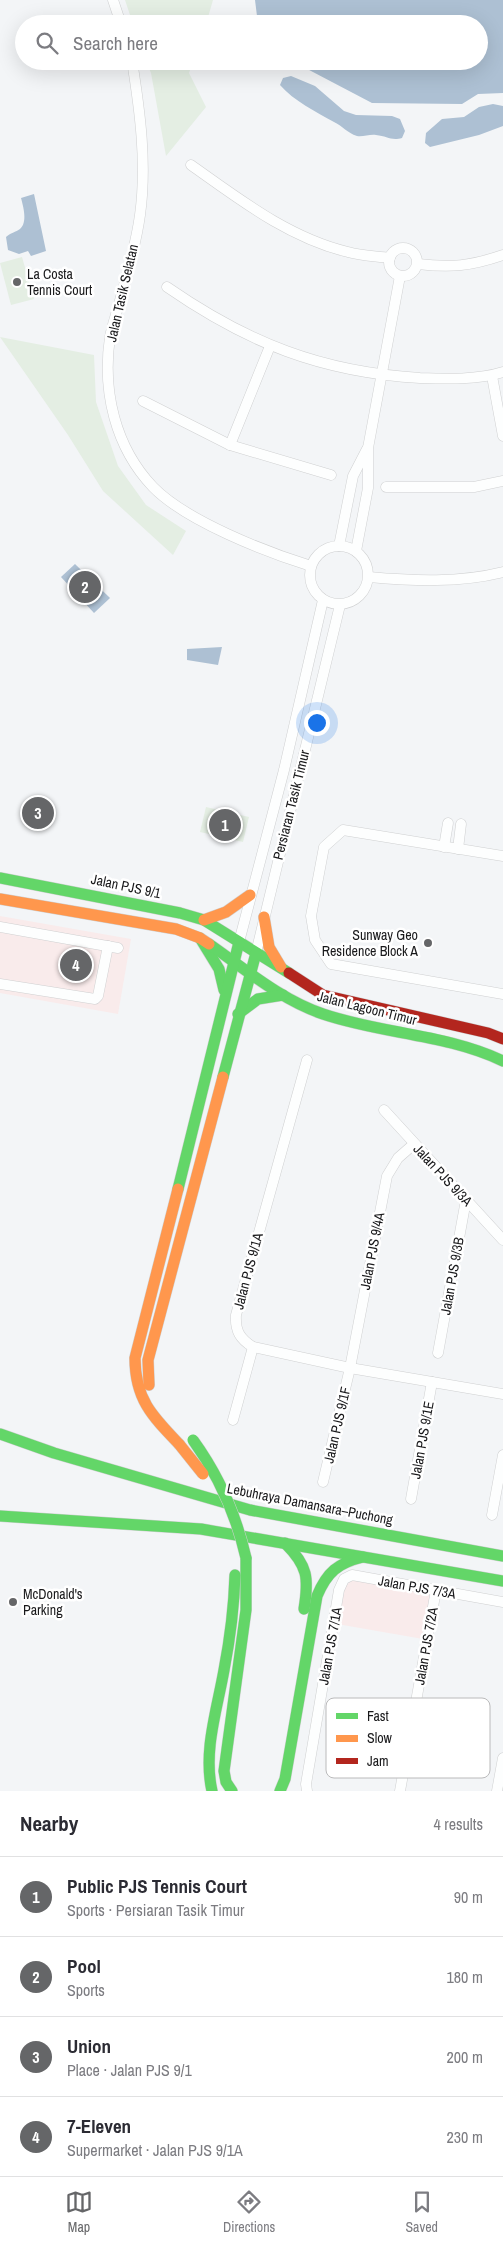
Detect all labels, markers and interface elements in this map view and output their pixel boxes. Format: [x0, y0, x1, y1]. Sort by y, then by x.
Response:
search box [15, 15, 488, 70]
icon: search [33, 29, 61, 57]
text: Search here [73, 30, 158, 56]
street label: Jalan Tasik Selatan [102, 242, 142, 344]
place label: La Costa Tennis Court [27, 265, 92, 299]
marker: La Costa Tennis Court [11, 276, 23, 288]
pin: 2 [69, 568, 101, 606]
your location [304, 710, 330, 736]
street label: Persiaran Tasik Timur [269, 748, 313, 862]
pin: 3 [22, 794, 54, 832]
pin: 1 [209, 806, 241, 844]
street label: Jalan PJS 9/1 [89, 870, 163, 902]
place label: Sunway Geo Residence Block A [322, 926, 418, 960]
marker: Sunway Geo Residence Block A [422, 937, 434, 949]
pin: 4 [60, 946, 92, 984]
street label: Jalan Lagoon Timur [316, 987, 419, 1029]
street label: Jalan PJS 9/3A [410, 1140, 477, 1210]
street label: Jalan PJS 9/4A [356, 1210, 388, 1291]
street label: Jalan PJS 9/1A [229, 1230, 267, 1311]
street label: Jalan PJS 9/3B [436, 1235, 468, 1316]
street label: Jalan PJS 9/1F [319, 1385, 355, 1465]
street label: Jalan PJS 9/1E [406, 1400, 438, 1480]
street label: Lebuhraya Damansara–Puchong [226, 1479, 395, 1529]
street label: Jalan PJS 7/3A [377, 1571, 458, 1603]
place label: McDonald's Parking [23, 1585, 83, 1619]
marker: McDonald's Parking [7, 1596, 19, 1608]
street label: Jalan PJS 7/1A [314, 1605, 346, 1686]
street label: Jalan PJS 7/2A [410, 1605, 442, 1686]
legend [326, 1698, 490, 1778]
text: Fast [367, 1707, 389, 1725]
text: Slow [367, 1729, 393, 1747]
text: Jam [367, 1752, 389, 1770]
text: Nearby [20, 1809, 78, 1838]
text: 4 results [433, 1813, 483, 1835]
text: Public PJS Tennis Court [67, 1873, 247, 1899]
text: 1 [32, 1886, 40, 1908]
text: 90 m [454, 1886, 483, 1908]
text: Sports · Persiaran Tasik Timur [67, 1899, 244, 1921]
text: Pool [67, 1953, 101, 1979]
text: 2 [32, 1966, 40, 1988]
text: 180 m [447, 1966, 483, 1988]
text: Sports [67, 1979, 105, 2001]
text: Union [67, 2033, 111, 2059]
text: 3 [32, 2046, 40, 2068]
text: 200 m [447, 2046, 483, 2068]
text: Place · Jalan PJS 9/1 [67, 2059, 192, 2081]
text: 7-Eleven [67, 2113, 131, 2139]
text: 4 [32, 2126, 40, 2148]
text: 230 m [447, 2126, 483, 2148]
text: Supermarket · Jalan PJS 9/1A [67, 2139, 243, 2161]
tab: Map [65, 2188, 93, 2236]
tab: Directions [223, 2188, 275, 2236]
tab: Saved [405, 2188, 438, 2236]

